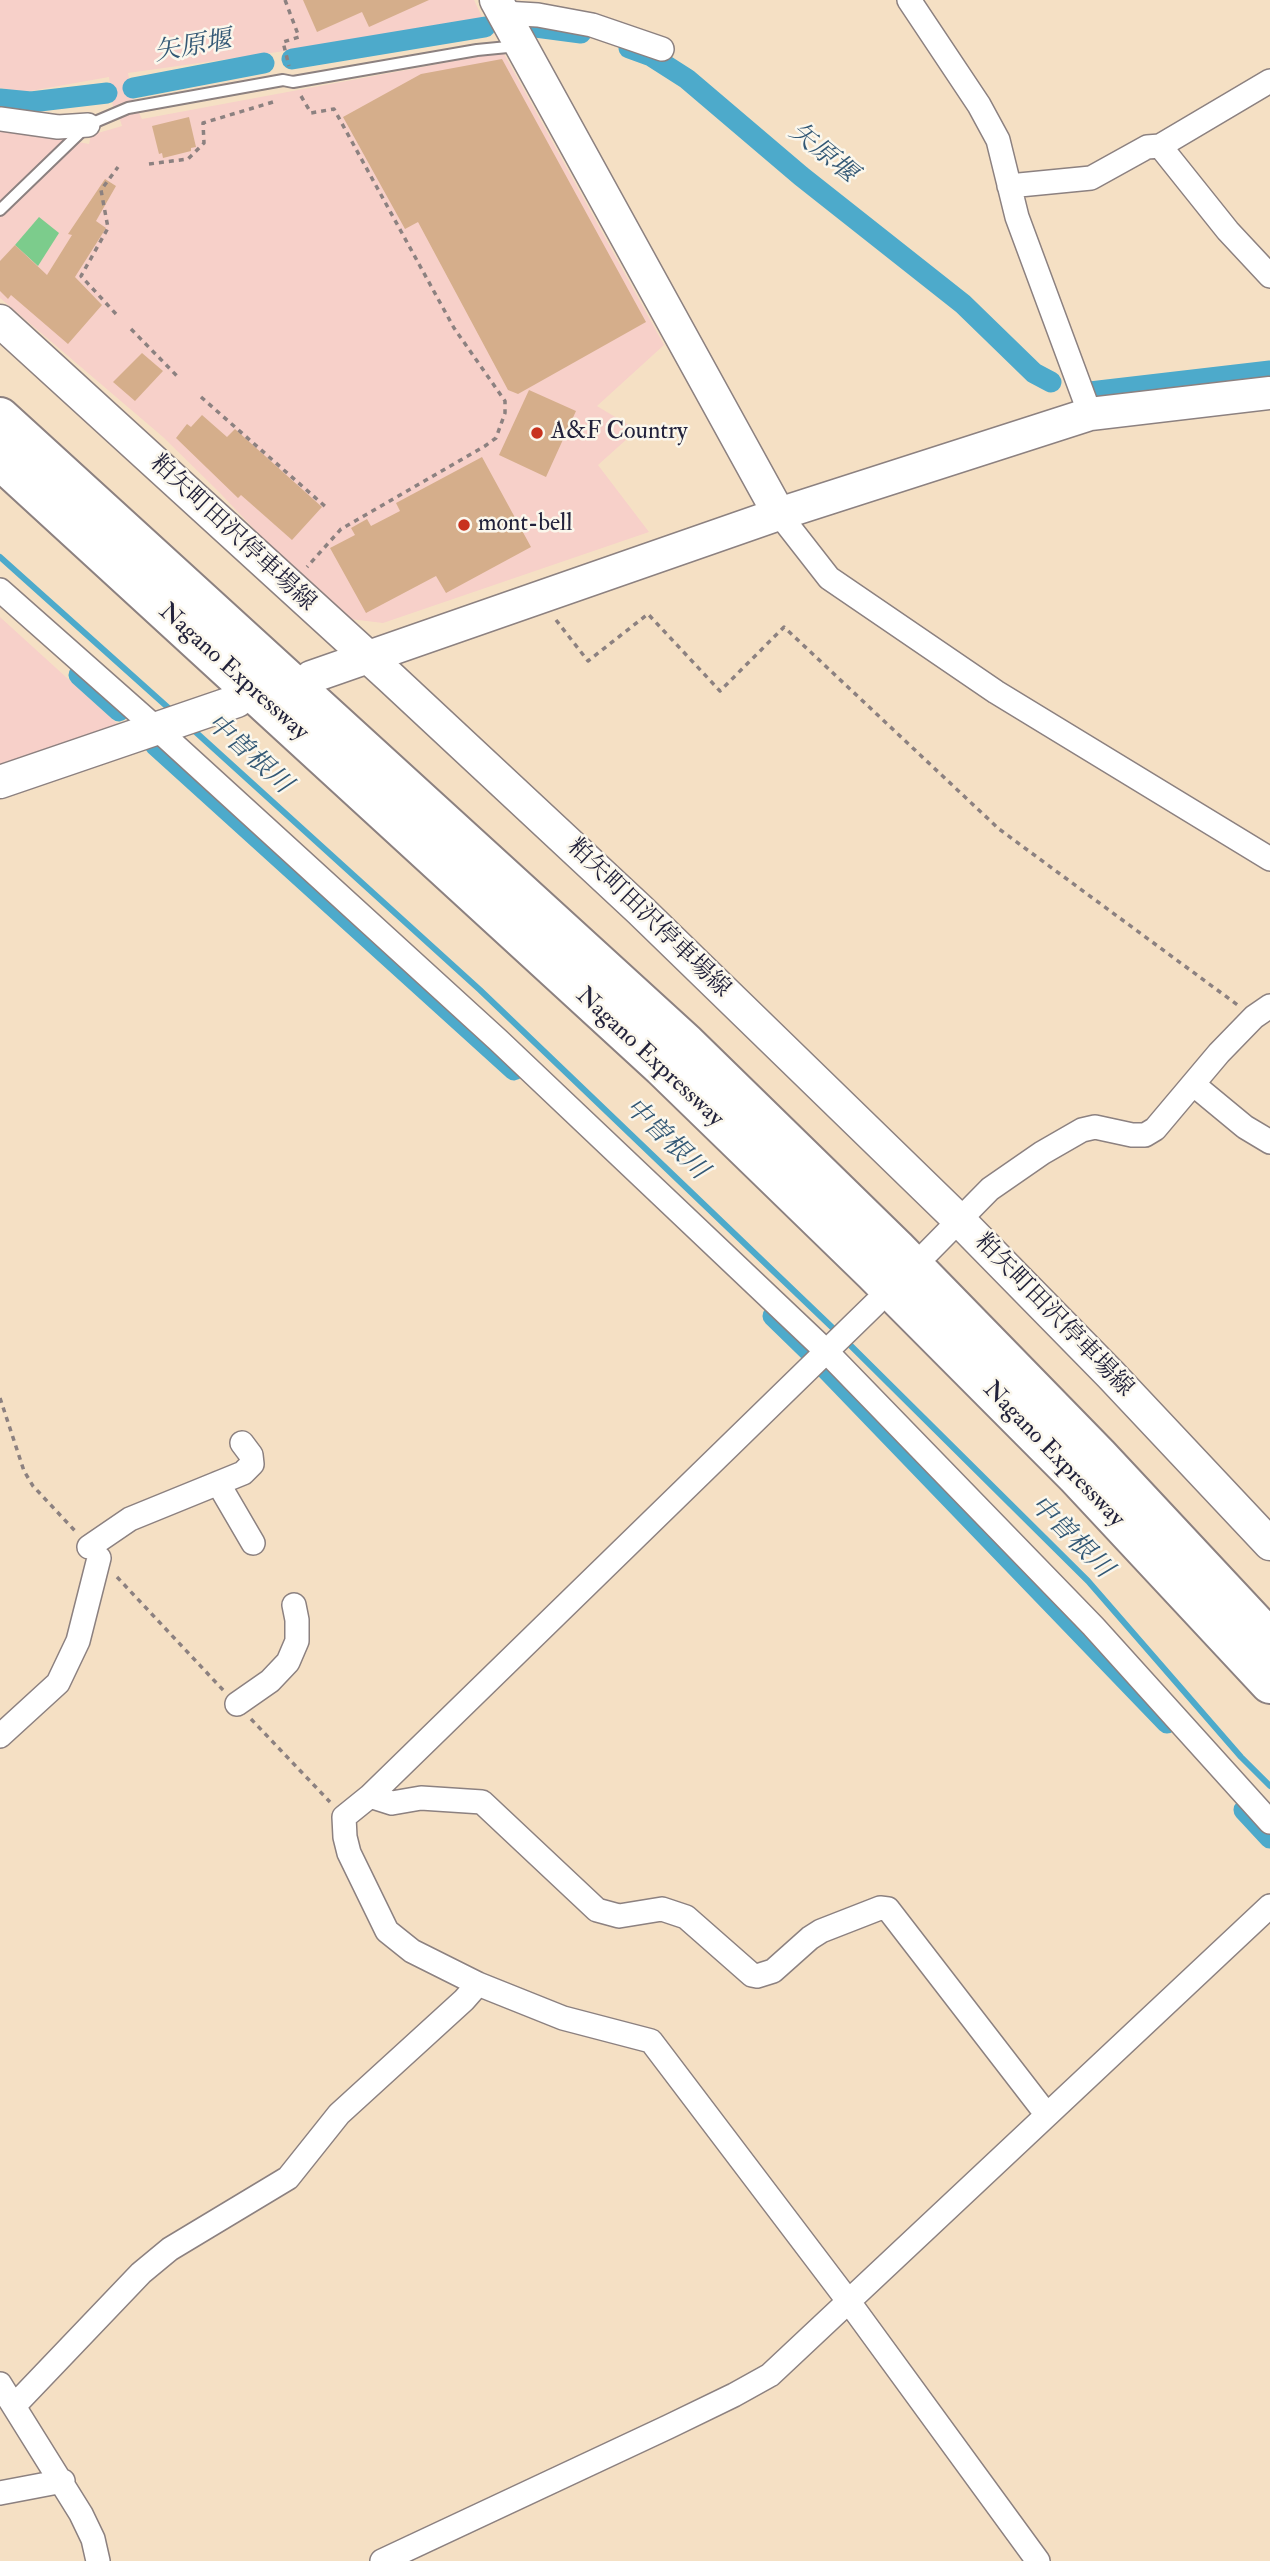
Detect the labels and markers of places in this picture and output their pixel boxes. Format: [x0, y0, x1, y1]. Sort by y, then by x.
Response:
place label: A&F Country [551, 419, 688, 447]
marker: A&F Country [529, 425, 545, 441]
place label: mont-bell [478, 511, 572, 539]
marker: mont-bell [456, 517, 472, 533]

